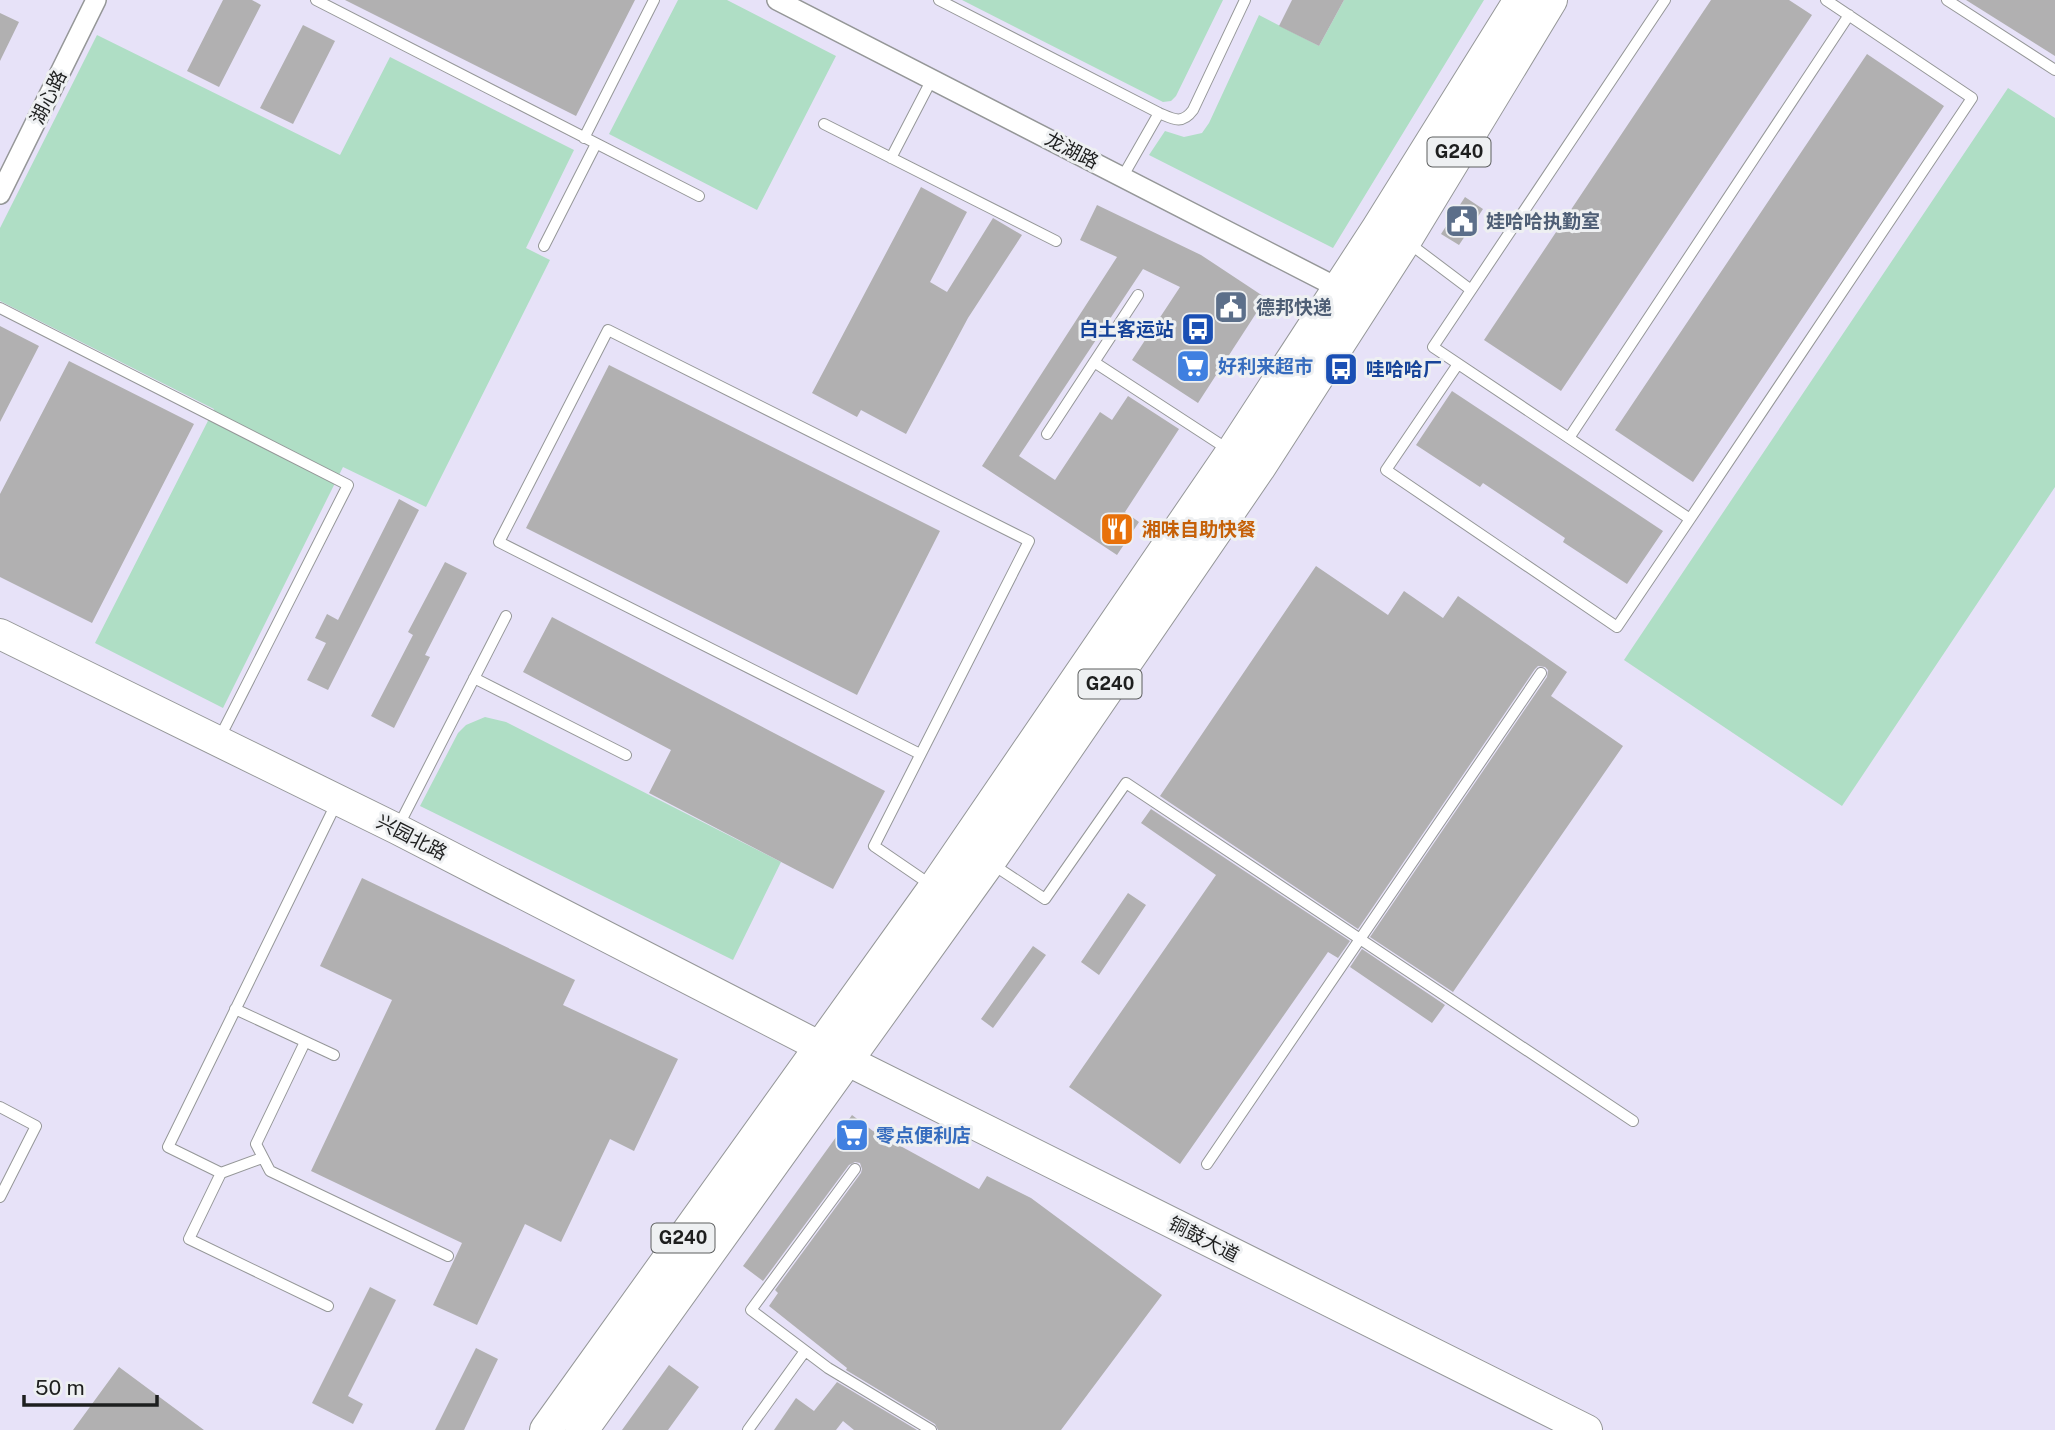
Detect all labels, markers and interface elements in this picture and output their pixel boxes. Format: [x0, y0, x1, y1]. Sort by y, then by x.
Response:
street label: 湖心路 [26, 67, 70, 127]
street label: 龙湖路 [1042, 127, 1102, 173]
road number: G240 [1428, 138, 1490, 167]
public building icon: 娃哈哈执勤室 [1443, 202, 1481, 240]
place label: 娃哈哈执勤室 [1486, 210, 1600, 232]
public building icon: 德邦快递 [1212, 288, 1250, 326]
place label: 德邦快递 [1256, 296, 1332, 318]
bus stop icon: 白土客运站 [1179, 310, 1217, 348]
place label: 白土客运站 [1079, 318, 1174, 340]
supermarket icon: 好利来超市 [1174, 347, 1212, 385]
bus stop icon: 哇哈哈厂 [1322, 350, 1360, 388]
place label: 好利来超市 [1218, 355, 1313, 377]
place label: 哇哈哈厂 [1366, 358, 1442, 380]
restaurant icon: 湘味自助快餐 [1098, 510, 1136, 548]
place label: 湘味自助快餐 [1142, 518, 1256, 540]
road number: G240 [1078, 670, 1142, 698]
street label: 兴园北路 [373, 810, 451, 864]
supermarket icon: 零点便利店 [833, 1116, 871, 1154]
place label: 零点便利店 [876, 1124, 971, 1146]
street label: 铜鼓大道 [1165, 1212, 1243, 1266]
road number: G240 [652, 1224, 714, 1252]
scale bar [24, 1364, 158, 1408]
text: 50 m [35, 1375, 85, 1400]

